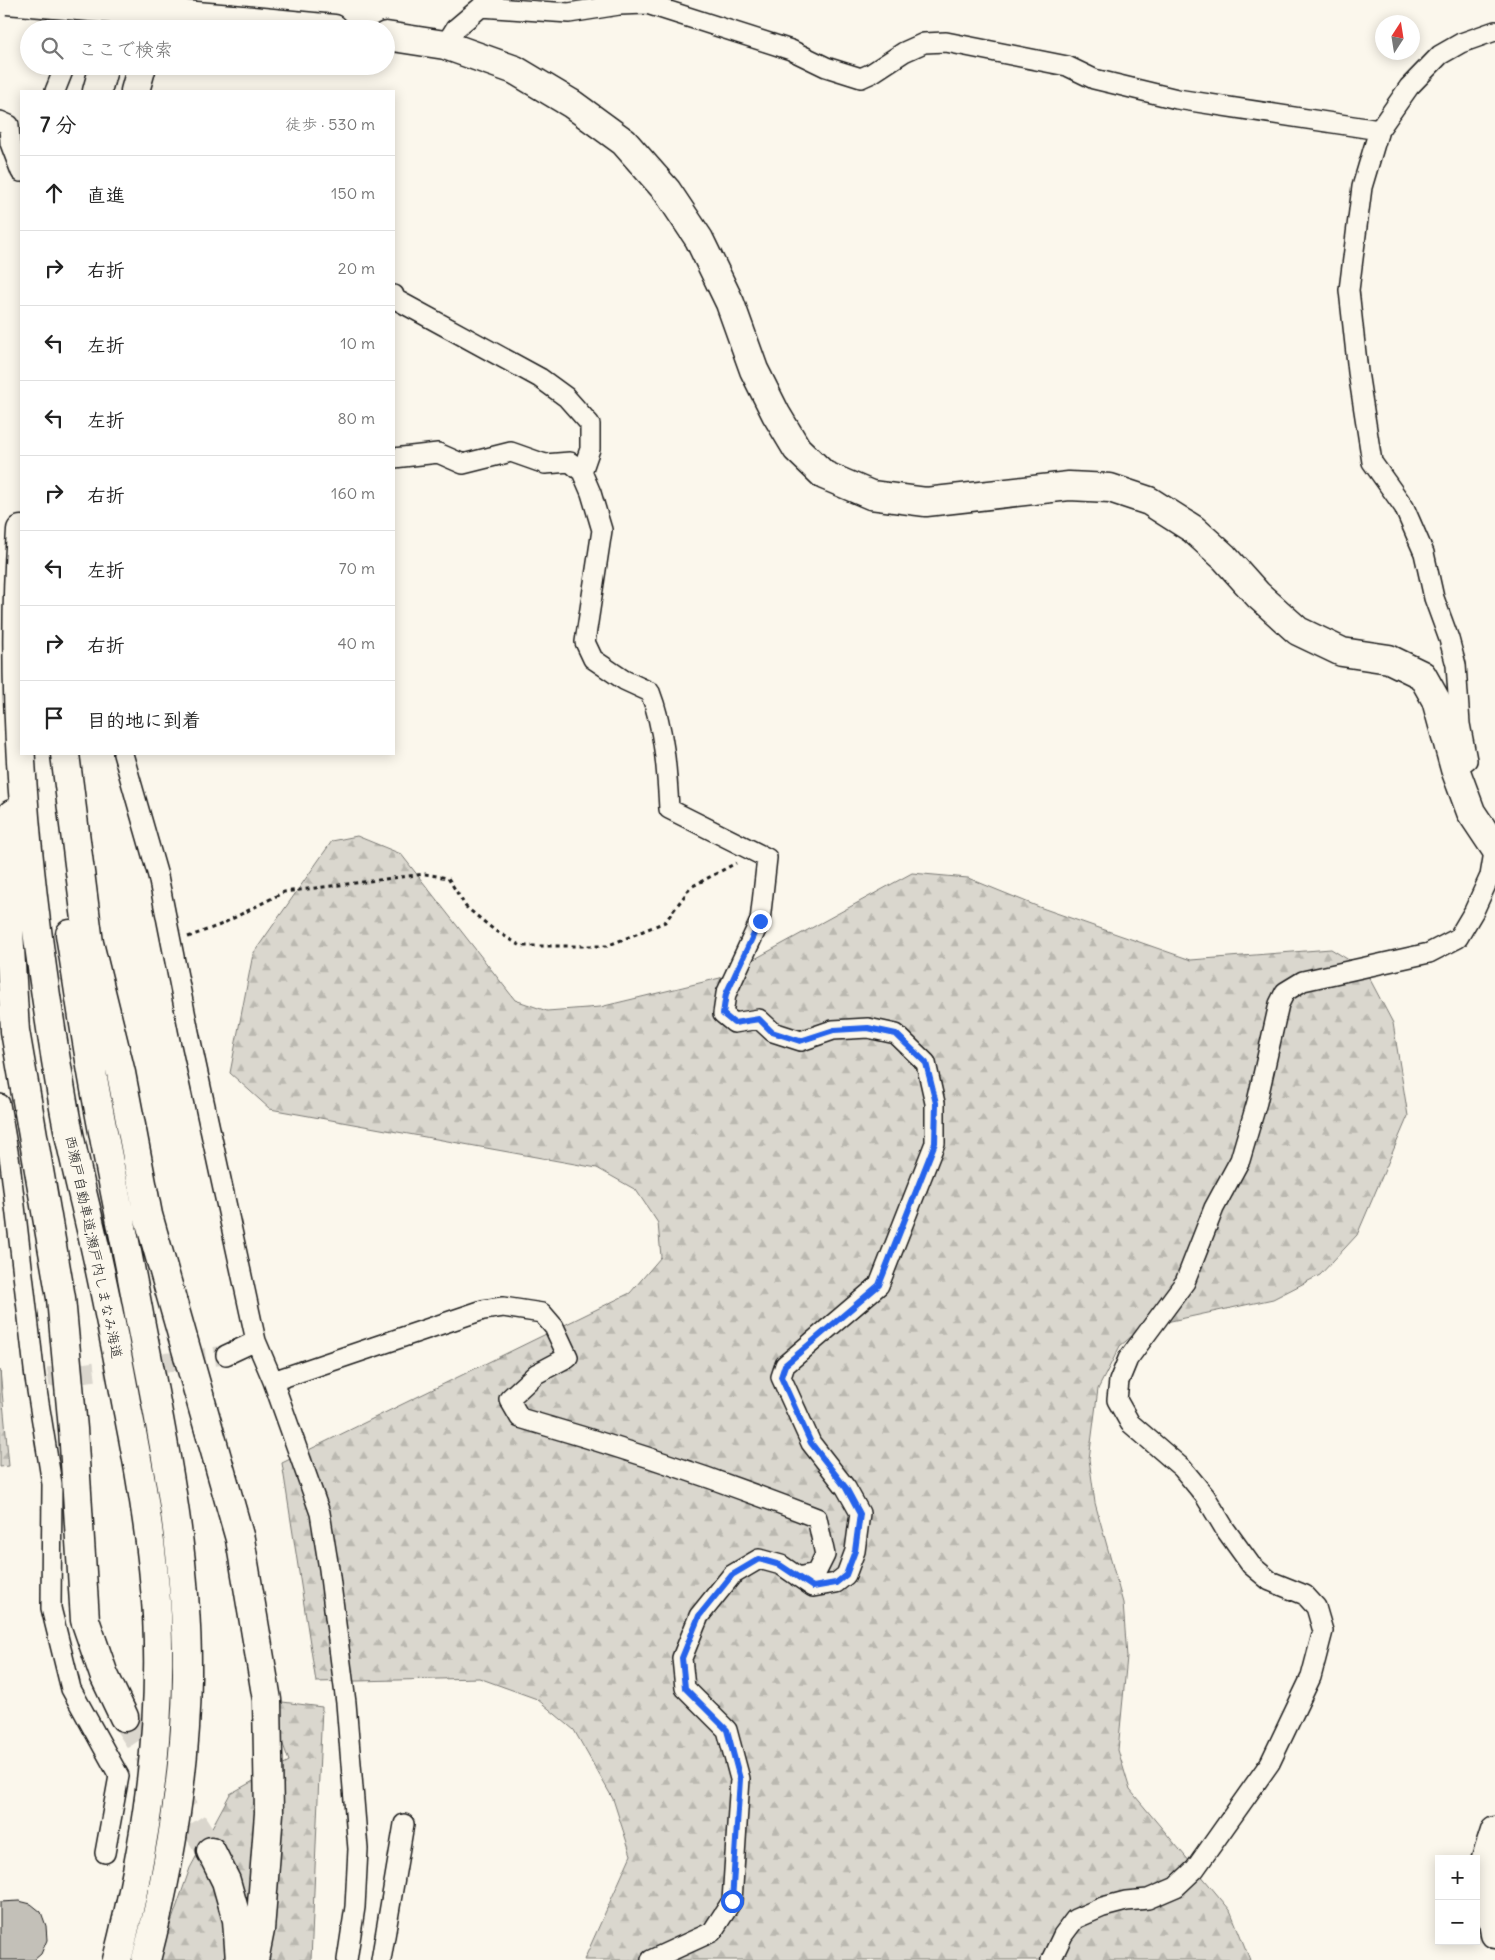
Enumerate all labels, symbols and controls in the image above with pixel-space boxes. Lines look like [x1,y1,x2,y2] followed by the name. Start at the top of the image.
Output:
[1375,15,1420,60] north arrow
[20,20,395,75] search box
[38,34,66,62] icon: search
[78,37,173,61] text: ここで検索
[40,111,76,138] text: 7 分
[285,114,375,134] text: 徒歩 · 530 m
[40,179,68,207] icon: ahead
[87,183,125,207] text: 直進
[331,183,375,203] text: 150 m
[40,254,68,282] icon: right
[87,258,125,282] text: 右折
[338,258,375,278] text: 20 m
[40,329,68,357] icon: left
[87,333,125,357] text: 左折
[340,333,375,353] text: 10 m
[40,404,68,432] icon: left
[87,408,125,432] text: 左折
[337,408,375,428] text: 80 m
[40,479,68,507] icon: right
[87,483,125,507] text: 右折
[331,483,375,503] text: 160 m
[40,554,68,582] icon: left
[87,558,125,582] text: 左折
[339,558,375,578] text: 70 m
[40,629,68,657] icon: right
[87,633,125,657] text: 右折
[337,633,375,653] text: 40 m
[40,704,68,732] icon: arrive
[87,708,201,732] text: 目的地に到着
[749,910,772,933] route end
[62,1134,126,1360] street label: 西瀬戸自動車道;瀬戸内しまなみ海道
[1435,1855,1480,1945] map controls
[1435,1855,1480,1900] button: +
[721,1890,744,1913] route start
[1435,1900,1480,1945] button: −

